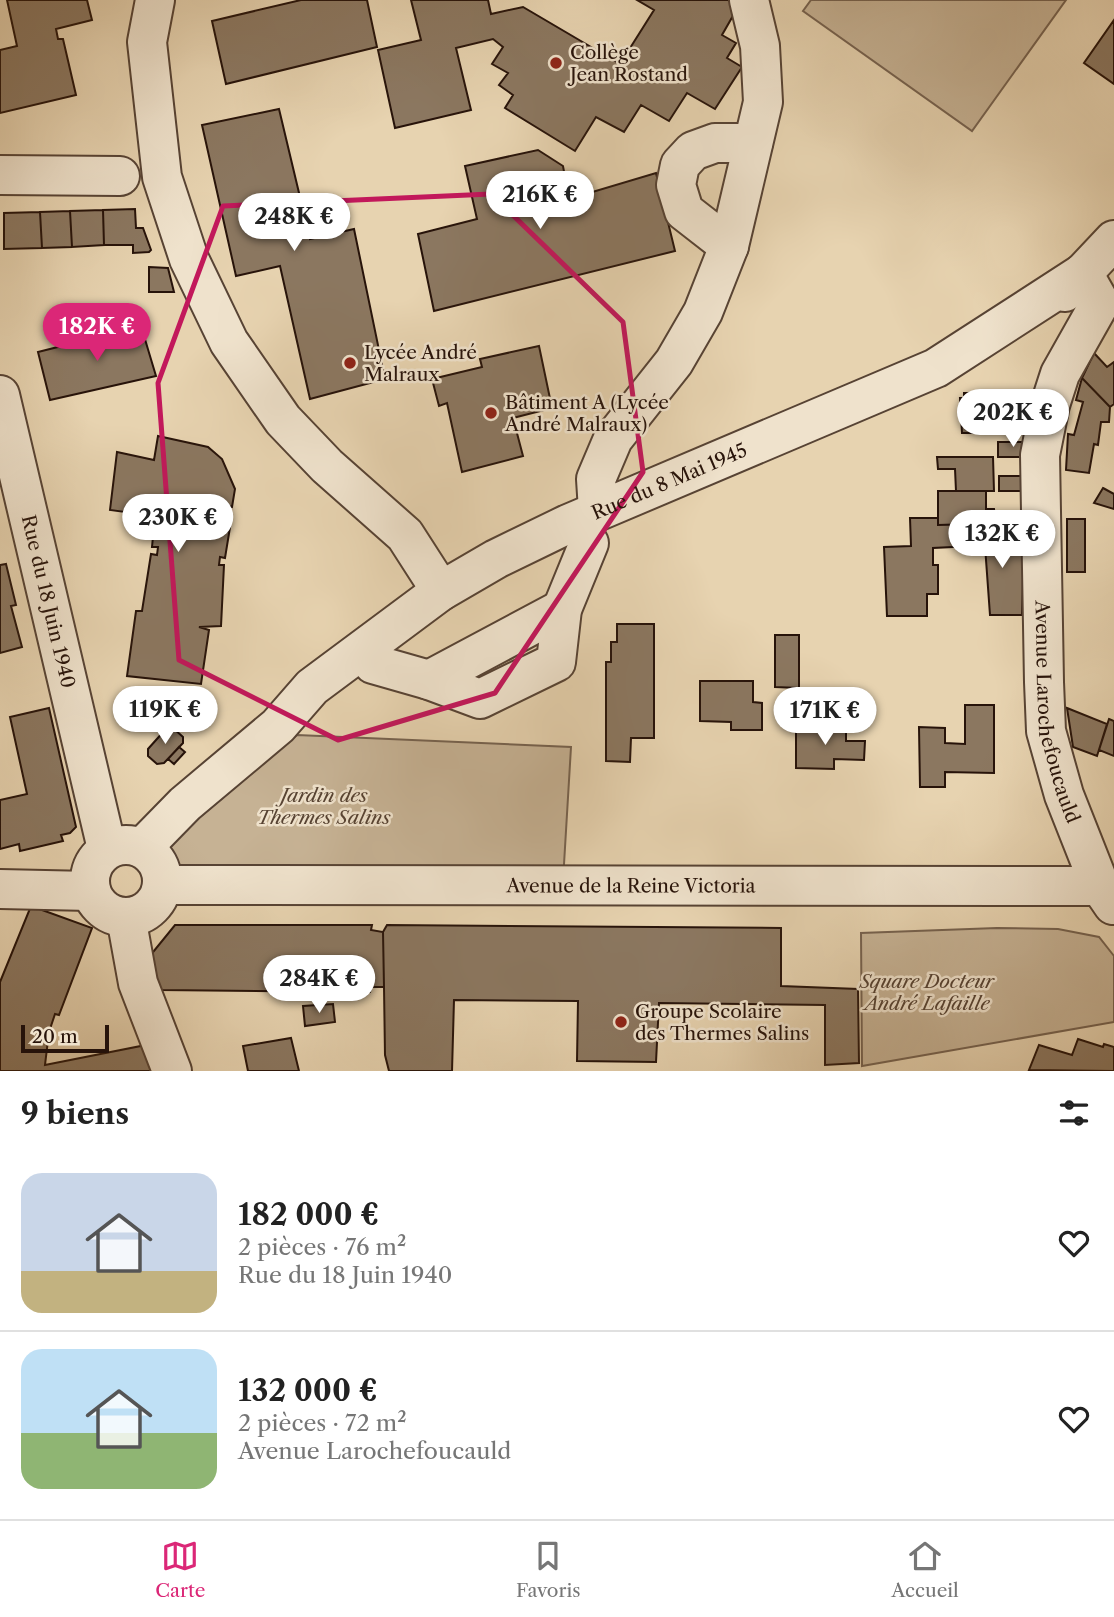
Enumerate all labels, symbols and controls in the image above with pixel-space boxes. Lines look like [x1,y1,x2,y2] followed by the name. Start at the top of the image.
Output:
[567,41,688,86] place label: Collège Jean Rostand
[548,55,564,71] marker: Collège Jean Rostand
[483,172,597,231] pin: 216K €
[502,180,578,208] text: 216K €
[237,194,351,253] pin: 248K €
[254,202,334,230] text: 248K €
[40,304,154,363] pin: 182K €
[59,312,135,340] text: 182K €
[364,341,477,386] place label: Lycée André Malraux
[342,355,358,371] marker: Lycée André Malraux
[956,390,1070,449] pin: 202K €
[504,391,669,436] place label: Bâtiment A (Lycée André Malraux)
[973,398,1053,426] text: 202K €
[483,405,499,421] marker: Bâtiment A (Lycée André Malraux)
[588,438,750,524] street label: Rue du 8 Mai 1945
[121,494,235,554] pin: 230K €
[138,503,218,531] text: 230K €
[945,510,1059,570] pin: 132K €
[17,512,80,690] street label: Rue du 18 Juin 1940
[964,519,1040,547] text: 132K €
[1031,599,1085,826] street label: Avenue Larochefoucauld
[108,686,222,746] pin: 119K €
[768,688,882,747] pin: 171K €
[129,695,201,723] text: 119K €
[790,696,860,724] text: 171K €
[257,784,391,829] park label: Jardin des Thermes Salins
[505,874,756,897] street label: Avenue de la Reine Victoria
[262,956,376,1015] pin: 284K €
[279,964,359,992] text: 284K €
[859,970,995,1015] park label: Square Docteur André Lafaille
[635,1000,809,1045] place label: Groupe Scolaire des Thermes Salins
[613,1014,629,1030] marker: Groupe Scolaire des Thermes Salins
[21,1022,108,1054] scale bar
[32,1025,78,1048] text: 20 m
[1055,1094,1093,1132] icon: filters
[21,1095,129,1132] text: 9 biens
[238,1196,379,1233] text: 182 000 €
[77,1201,161,1285] icon: home
[1055,1224,1093,1262] icon: heart
[238,1233,406,1261] text: 2 pièces · 76 m²
[238,1261,452,1289] text: Rue du 18 Juin 1940
[238,1372,378,1409] text: 132 000 €
[77,1377,161,1461] icon: home
[1055,1400,1093,1438] icon: heart
[238,1409,407,1437] text: 2 pièces · 72 m²
[238,1437,511,1465] text: Avenue Larochefoucauld
[155,1537,205,1602] tab: Carte
[516,1537,581,1602] tab: Favoris
[891,1537,959,1602] tab: Accueil

